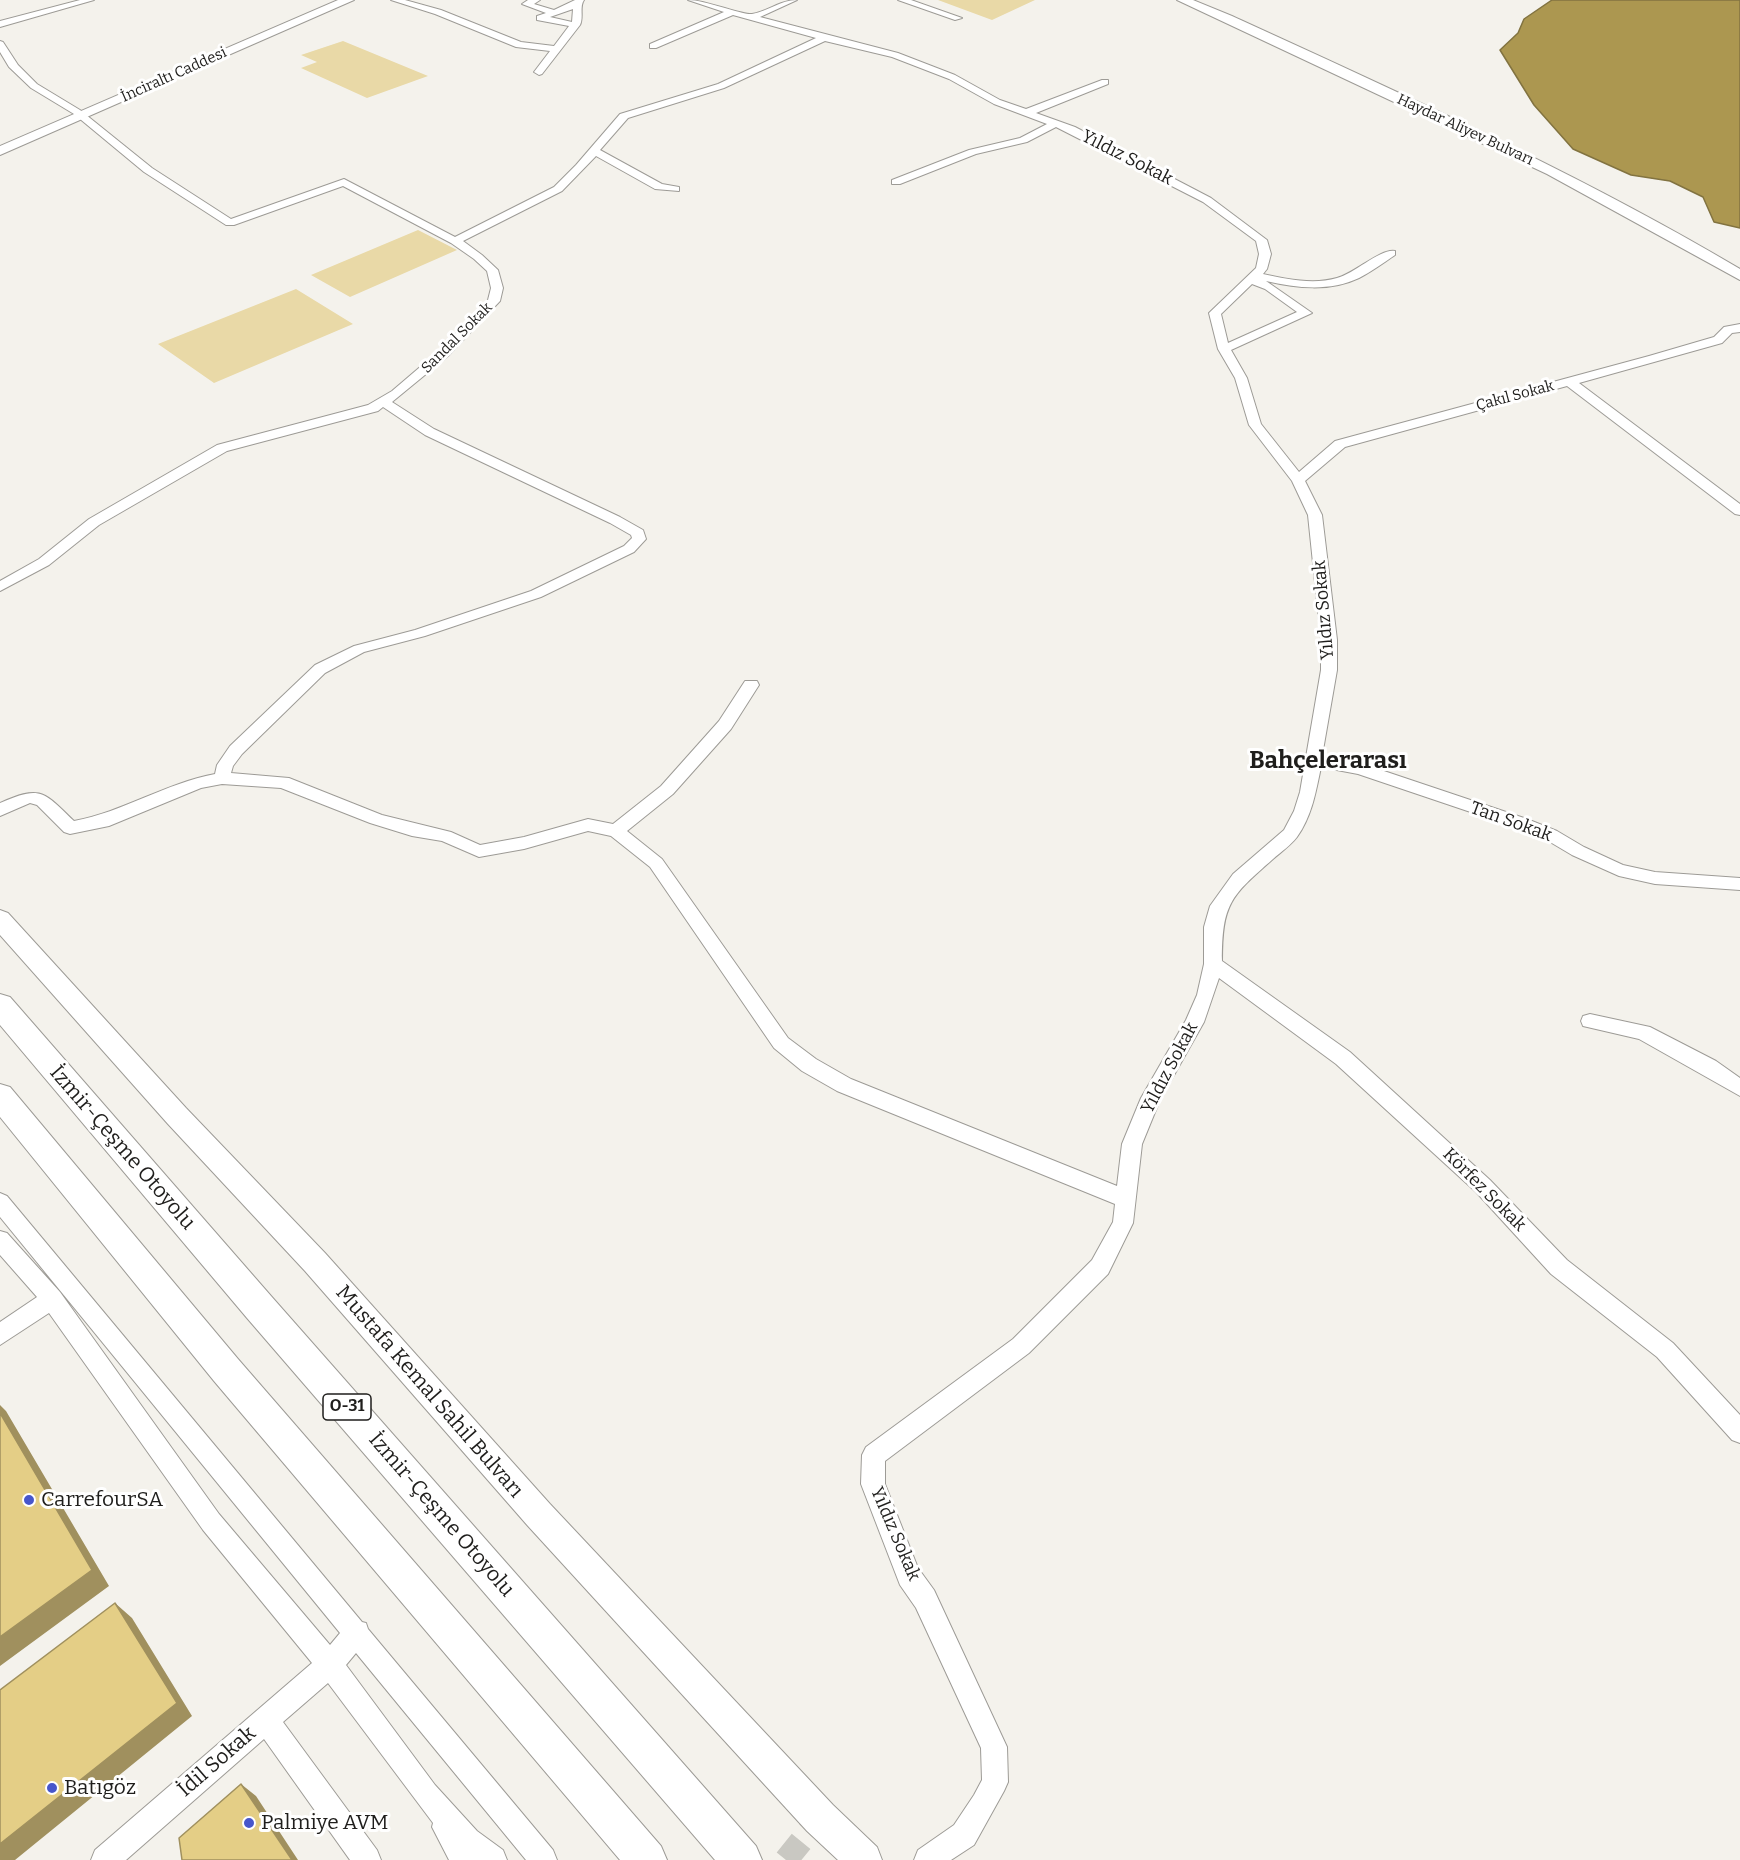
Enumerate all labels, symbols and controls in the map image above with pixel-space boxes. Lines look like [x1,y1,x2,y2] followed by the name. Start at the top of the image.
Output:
[118,44,230,106] street label: İnciraltı Caddesi
[1394,90,1536,170] street label: Haydar Aliyev Bulvarı
[1078,126,1176,190] street label: Yıldız Sokak
[418,299,496,377] street label: Sandal Sokak
[1474,377,1556,415] street label: Çakıl Sokak
[1309,559,1339,661] street label: Yıldız Sokak
[1249,747,1407,775] district label: Bahçelerarası
[1467,797,1555,847] street label: Tan Sokak
[1137,1019,1203,1117] street label: Yıldız Sokak
[44,1061,200,1235] street label: İzmir-Çeşme Otoyolu
[1438,1144,1530,1236] street label: Körfez Sokak
[330,1281,528,1503] street label: Mustafa Kemal Sahil Bulvarı
[323,1394,371,1420] road number: O-31
[363,1428,519,1602] street label: İzmir-Çeşme Otoyolu
[866,1484,924,1584] street label: Yıldız Sokak
[41,1487,163,1513] place label: CarrefourSA
[22,1493,36,1507] marker: CarrefourSA
[173,1721,261,1803] street label: İdil Sokak
[64,1775,136,1801] place label: Batıgöz
[45,1781,59,1795] marker: Batıgöz
[261,1810,389,1836] place label: Palmiye AVM
[242,1816,256,1830] marker: Palmiye AVM

